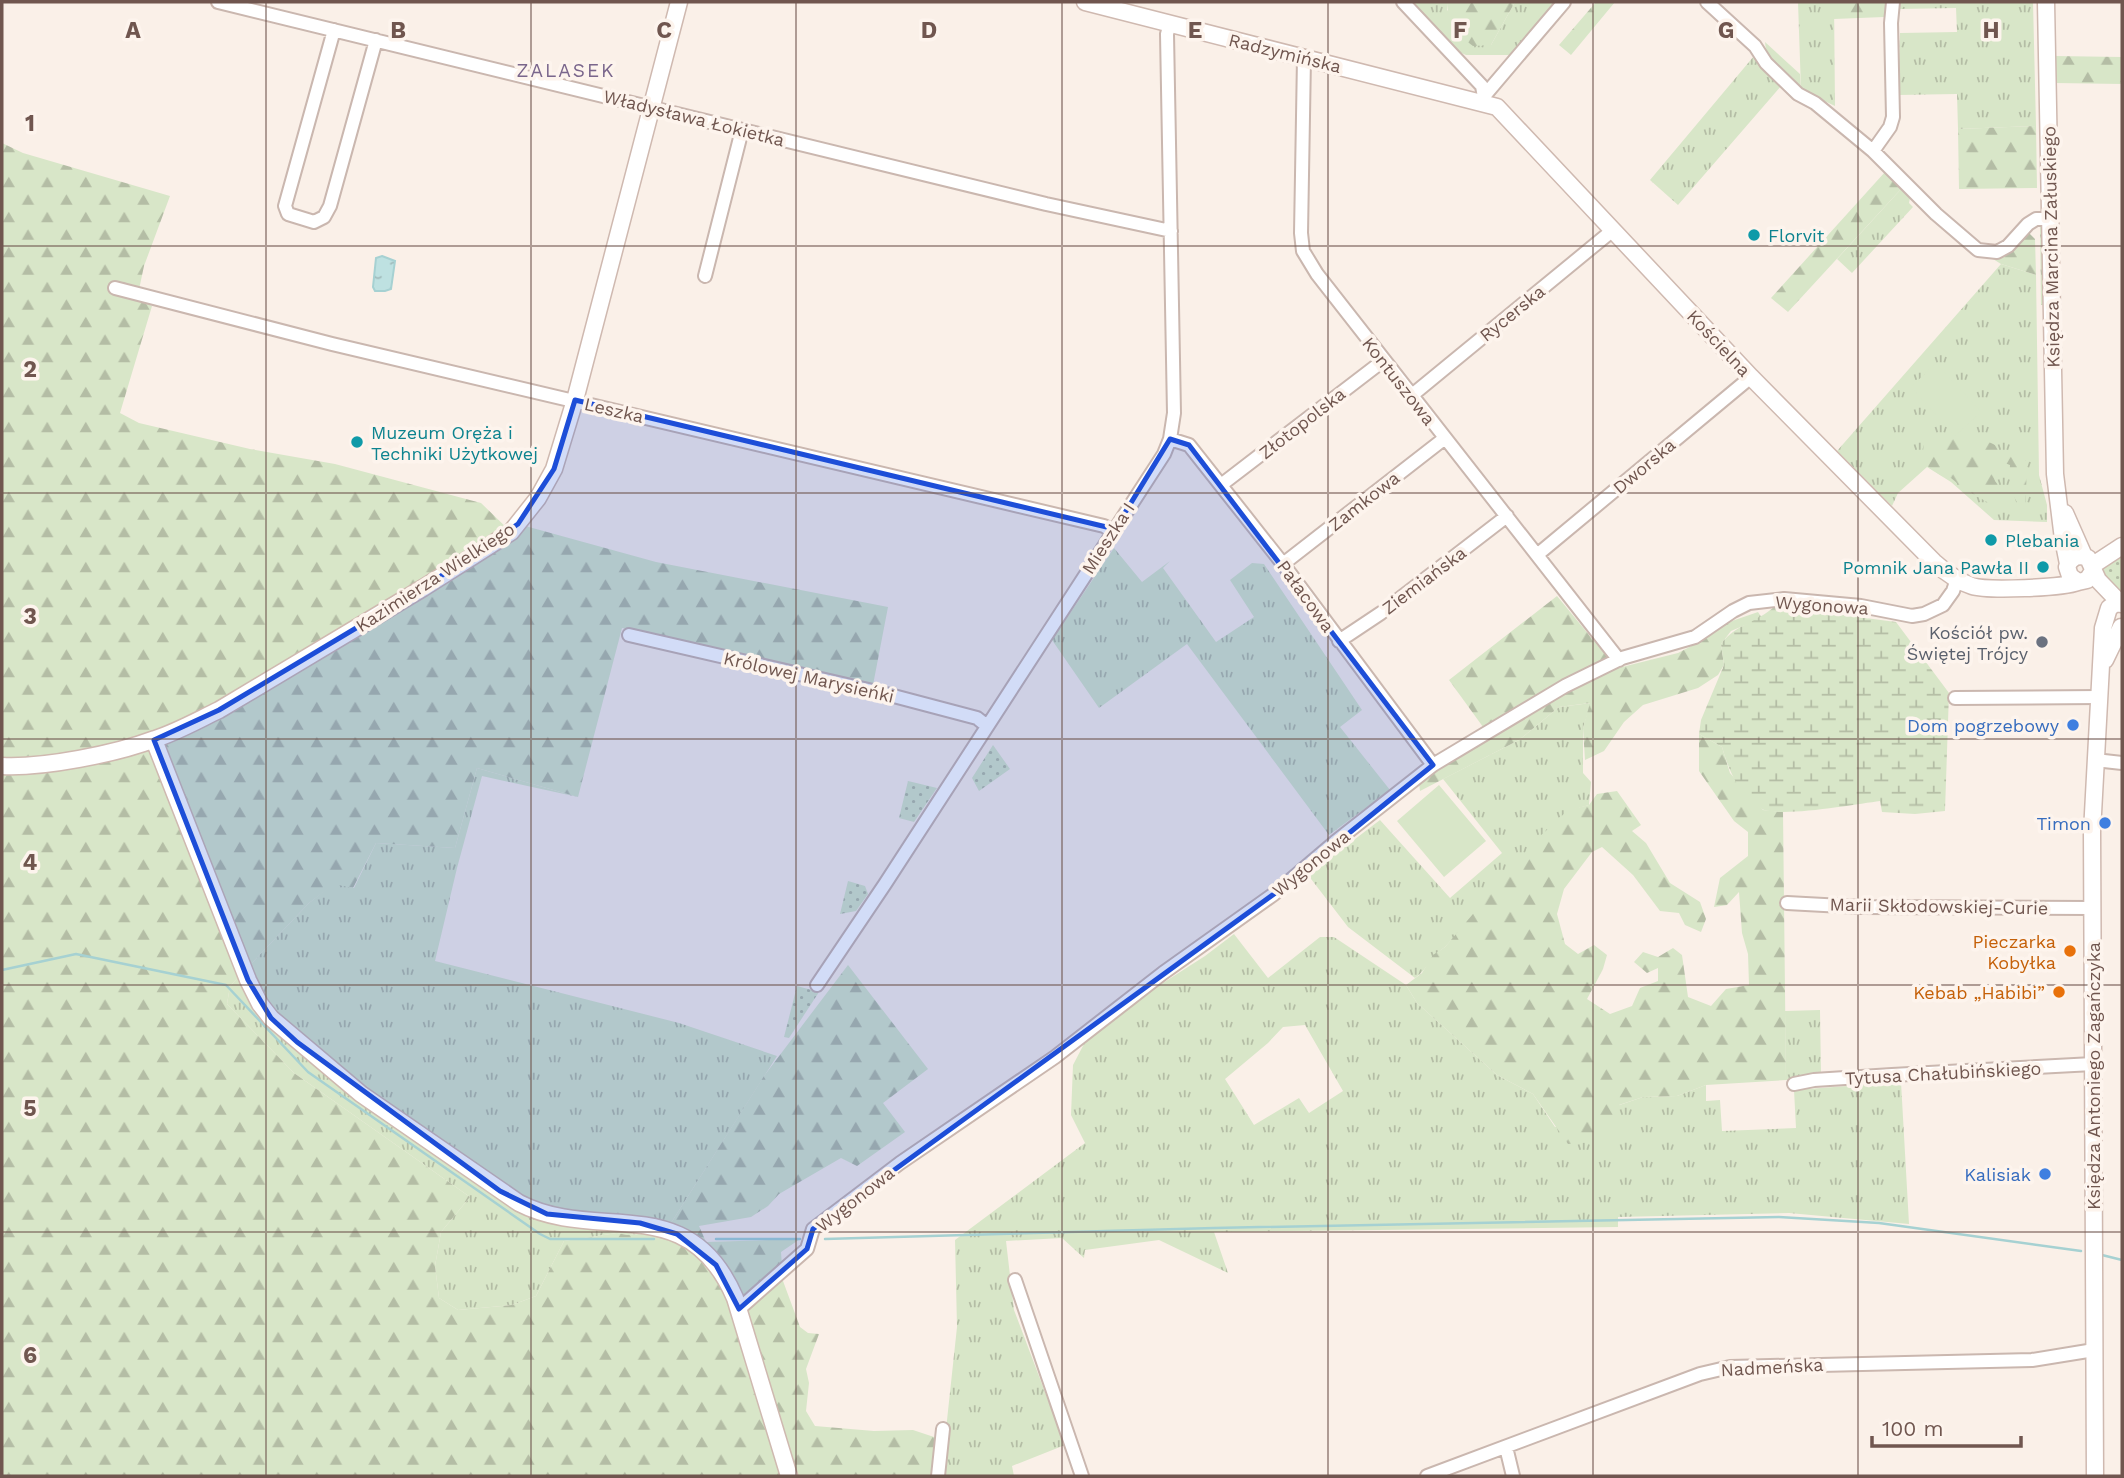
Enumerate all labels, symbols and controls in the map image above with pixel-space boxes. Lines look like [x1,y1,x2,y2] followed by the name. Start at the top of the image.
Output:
[125,17,141,44] text: A
[390,17,406,44] text: B
[656,17,672,44] text: C
[921,17,937,44] text: D
[1188,17,1202,44] text: E
[1453,17,1467,44] text: F
[1718,17,1734,44] text: G
[1982,17,2000,44] text: H
[1227,29,1343,77] street label: Radzymińska
[516,59,616,82] district label: ZALASEK
[601,85,787,151] street label: Władysława Łokietka
[25,110,35,137] text: 1
[2038,126,2064,368] street label: Księdza Marcina Załuskiego
[1768,225,1825,246] place label: Florvit
[1746,227,1762,243] marker: Florvit
[1475,280,1549,346] street label: Rycerska
[1683,305,1755,381] street label: Kościelna
[1358,333,1440,429] street label: Kontuszowa
[23,356,37,383] text: 2
[1255,383,1349,463] street label: Złotopolska
[582,393,646,427] street label: Leszka
[371,422,538,464] place label: Muzeum Oręża i Techniki Użytkowej
[349,434,365,450] marker: Muzeum Oręża i Techniki Użytkowej
[1609,434,1679,498] street label: Dworska
[1324,467,1404,535] street label: Zamkowa
[1077,498,1139,578] street label: Mieszka I
[352,518,518,636] street label: Kazimierza Wielkiego
[2005,530,2079,551] place label: Plebania
[1983,532,1999,548] marker: Plebania
[1378,542,1470,618] street label: Ziemiańska
[1273,556,1339,636] street label: Pałacowa
[1843,557,2029,578] place label: Pomnik Jana Pawła II
[2035,559,2051,575] marker: Pomnik Jana Pawła II
[1775,591,1869,619] street label: Wygonowa
[23,603,37,630] text: 3
[1907,622,2029,664] place label: Kościół pw. Świętej Trójcy
[2034,634,2050,650] marker: Kościół pw. Świętej Trójcy
[722,647,896,707] street label: Królowej Marysieńki
[1907,715,2060,736] place label: Dom pogrzebowy
[2065,717,2081,733] marker: Dom pogrzebowy
[2037,813,2091,834] place label: Timon
[2097,815,2113,831] marker: Timon
[1268,825,1354,901] street label: Wygonowa
[23,849,38,876] text: 4
[1829,894,2049,918] street label: Marii Skłodowskiej-Curie
[1972,931,2056,973] place label: Pieczarka Kobyłka
[2083,942,2104,1210] street label: Księdza Antoniego Zagańczyka
[2062,943,2078,959] marker: Pieczarka Kobyłka
[1913,982,2045,1003] place label: Kebab „Habibi”
[2051,984,2067,1000] marker: Kebab „Habibi”
[1844,1057,2042,1089] street label: Tytusa Chałubińskiego
[23,1095,37,1122] text: 5
[812,1162,898,1236] street label: Wygonowa
[1964,1164,2031,1185] place label: Kalisiak
[2037,1166,2053,1182] marker: Kalisiak
[23,1342,37,1369] text: 6
[1720,1354,1824,1380] street label: Nadmeńska
[1872,1404,2021,1448] scale bar
[1882,1416,1944,1441] text: 100 m

